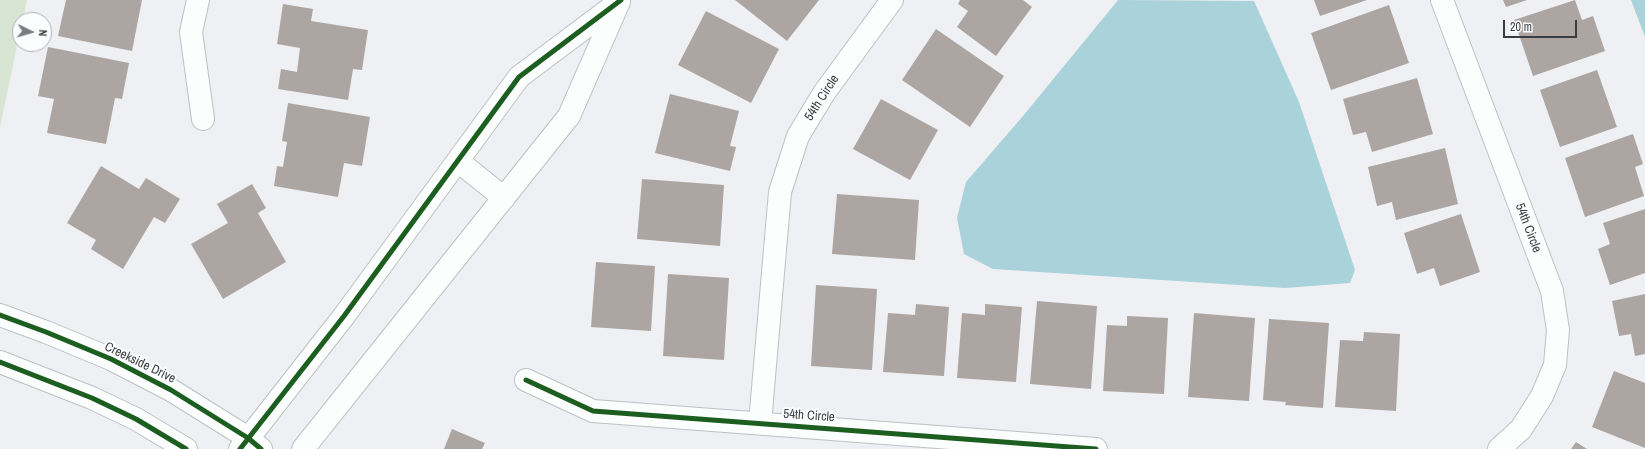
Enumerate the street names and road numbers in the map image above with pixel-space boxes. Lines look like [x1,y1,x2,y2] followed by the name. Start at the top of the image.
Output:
[801,72,843,124] street label: 54th Circle
[1511,201,1545,255] street label: 54th Circle
[102,339,178,387] street label: Creekside Drive
[783,406,835,426] street label: 54th Circle

